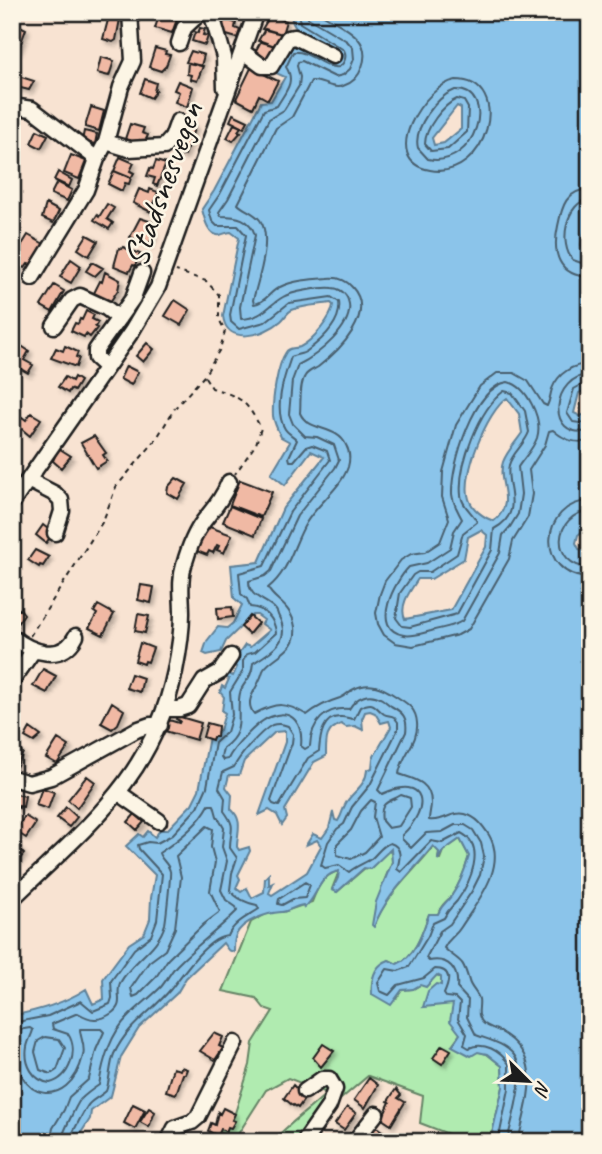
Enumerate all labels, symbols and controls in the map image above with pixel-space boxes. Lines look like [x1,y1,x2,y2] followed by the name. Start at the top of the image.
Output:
[112,95,214,272] street label: Stadsnesvegen
[494,1046,564,1116] north arrow
[528,1077,556,1101] text: N

